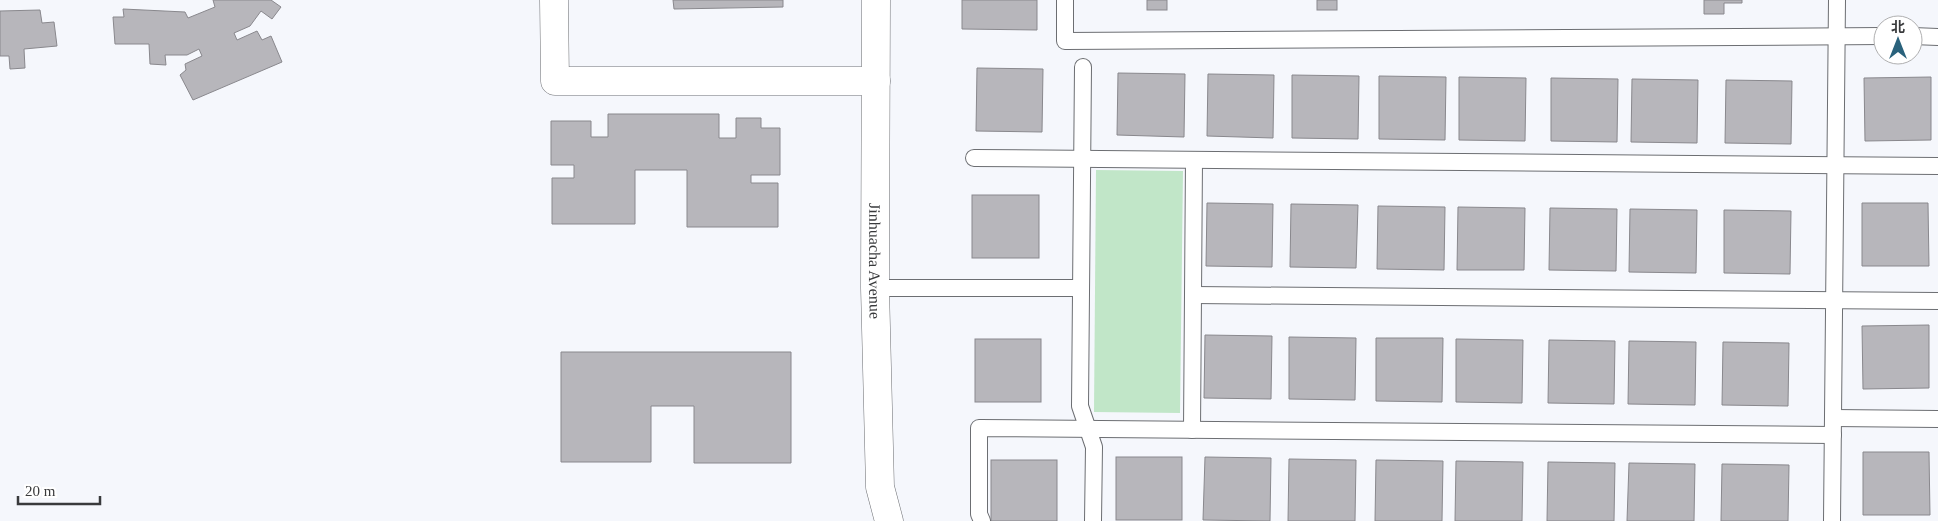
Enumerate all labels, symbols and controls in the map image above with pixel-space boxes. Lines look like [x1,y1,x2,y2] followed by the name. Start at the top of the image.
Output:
[1873,15,1923,65] north arrow
[1891,20,1905,35] text: 北
[866,203,884,319] street label: Jinhuacha Avenue
[18,474,100,506] scale bar
[25,483,56,499] text: 20 m

